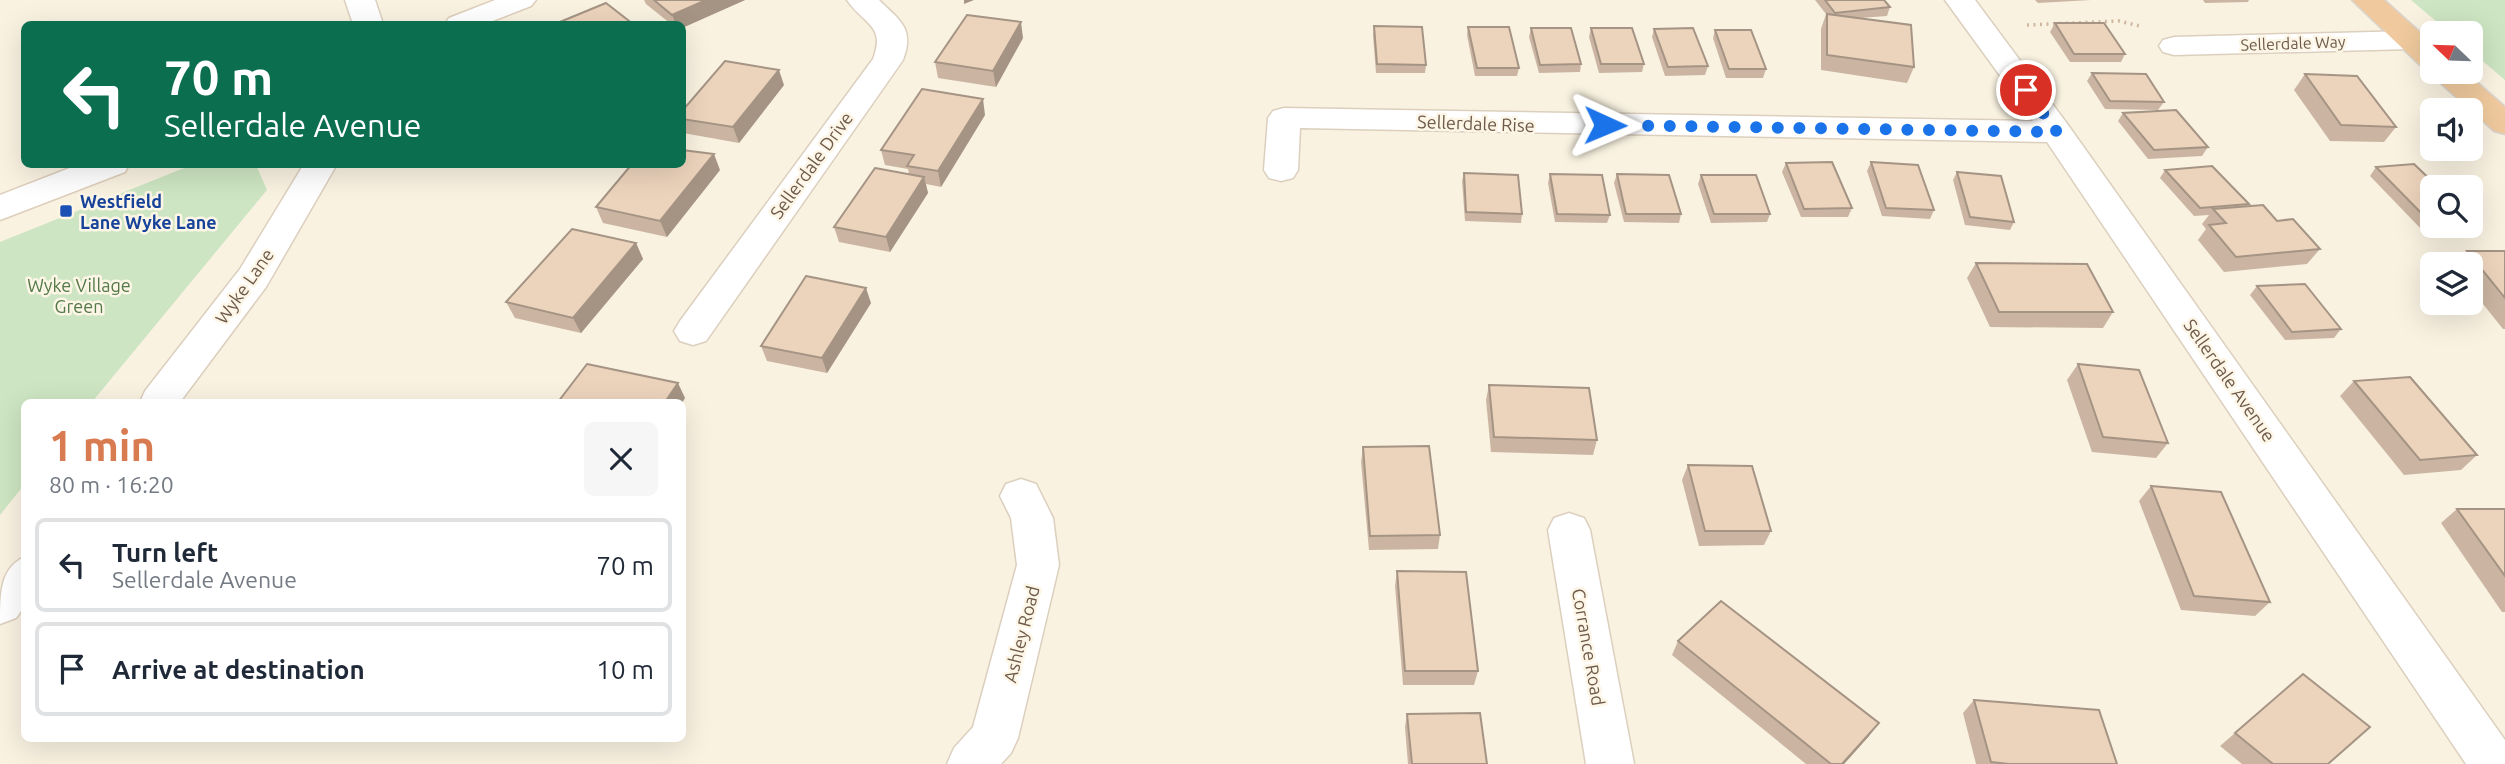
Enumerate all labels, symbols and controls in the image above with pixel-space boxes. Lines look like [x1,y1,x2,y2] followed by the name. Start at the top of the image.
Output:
[2420,21,2483,84] north arrow
[2420,21,2483,315] map controls
[2240,32,2346,54] street label: Sellerdale Way
[49,49,140,140] icon: left
[164,49,273,104] text: 70 m
[1996,60,2056,120] pin
[2007,71,2045,109] icon: arrive
[1568,88,1642,162] position arrow
[2420,98,2483,161] button: sound
[164,107,421,143] text: Sellerdale Avenue
[766,108,856,222] street label: Sellerdale Drive
[1417,111,1535,135] street label: Sellerdale Rise
[2420,175,2483,238] button: search
[80,191,217,232] place label: Westfield Lane Wyke Lane
[58,203,74,219] marker: Westfield Lane Wyke Lane
[211,245,277,327] street label: Wyke Lane
[2420,252,2483,315] button: layers
[27,275,131,316] park label: Wyke Village Green
[2180,315,2280,445] street label: Sellerdale Avenue
[49,422,155,469] text: 1 min
[584,422,658,496] button: close
[49,472,174,497] text: 80 m · 16:20
[112,538,218,567] text: Turn left
[53,546,91,584] icon: left
[596,551,654,580] text: 70 m
[112,567,297,592] text: Sellerdale Avenue
[999,584,1043,684] street label: Ashley Road
[1569,587,1609,707] street label: Corrance Road
[53,650,91,688] icon: arrive
[112,655,365,684] text: Arrive at destination
[596,655,654,684] text: 10 m

